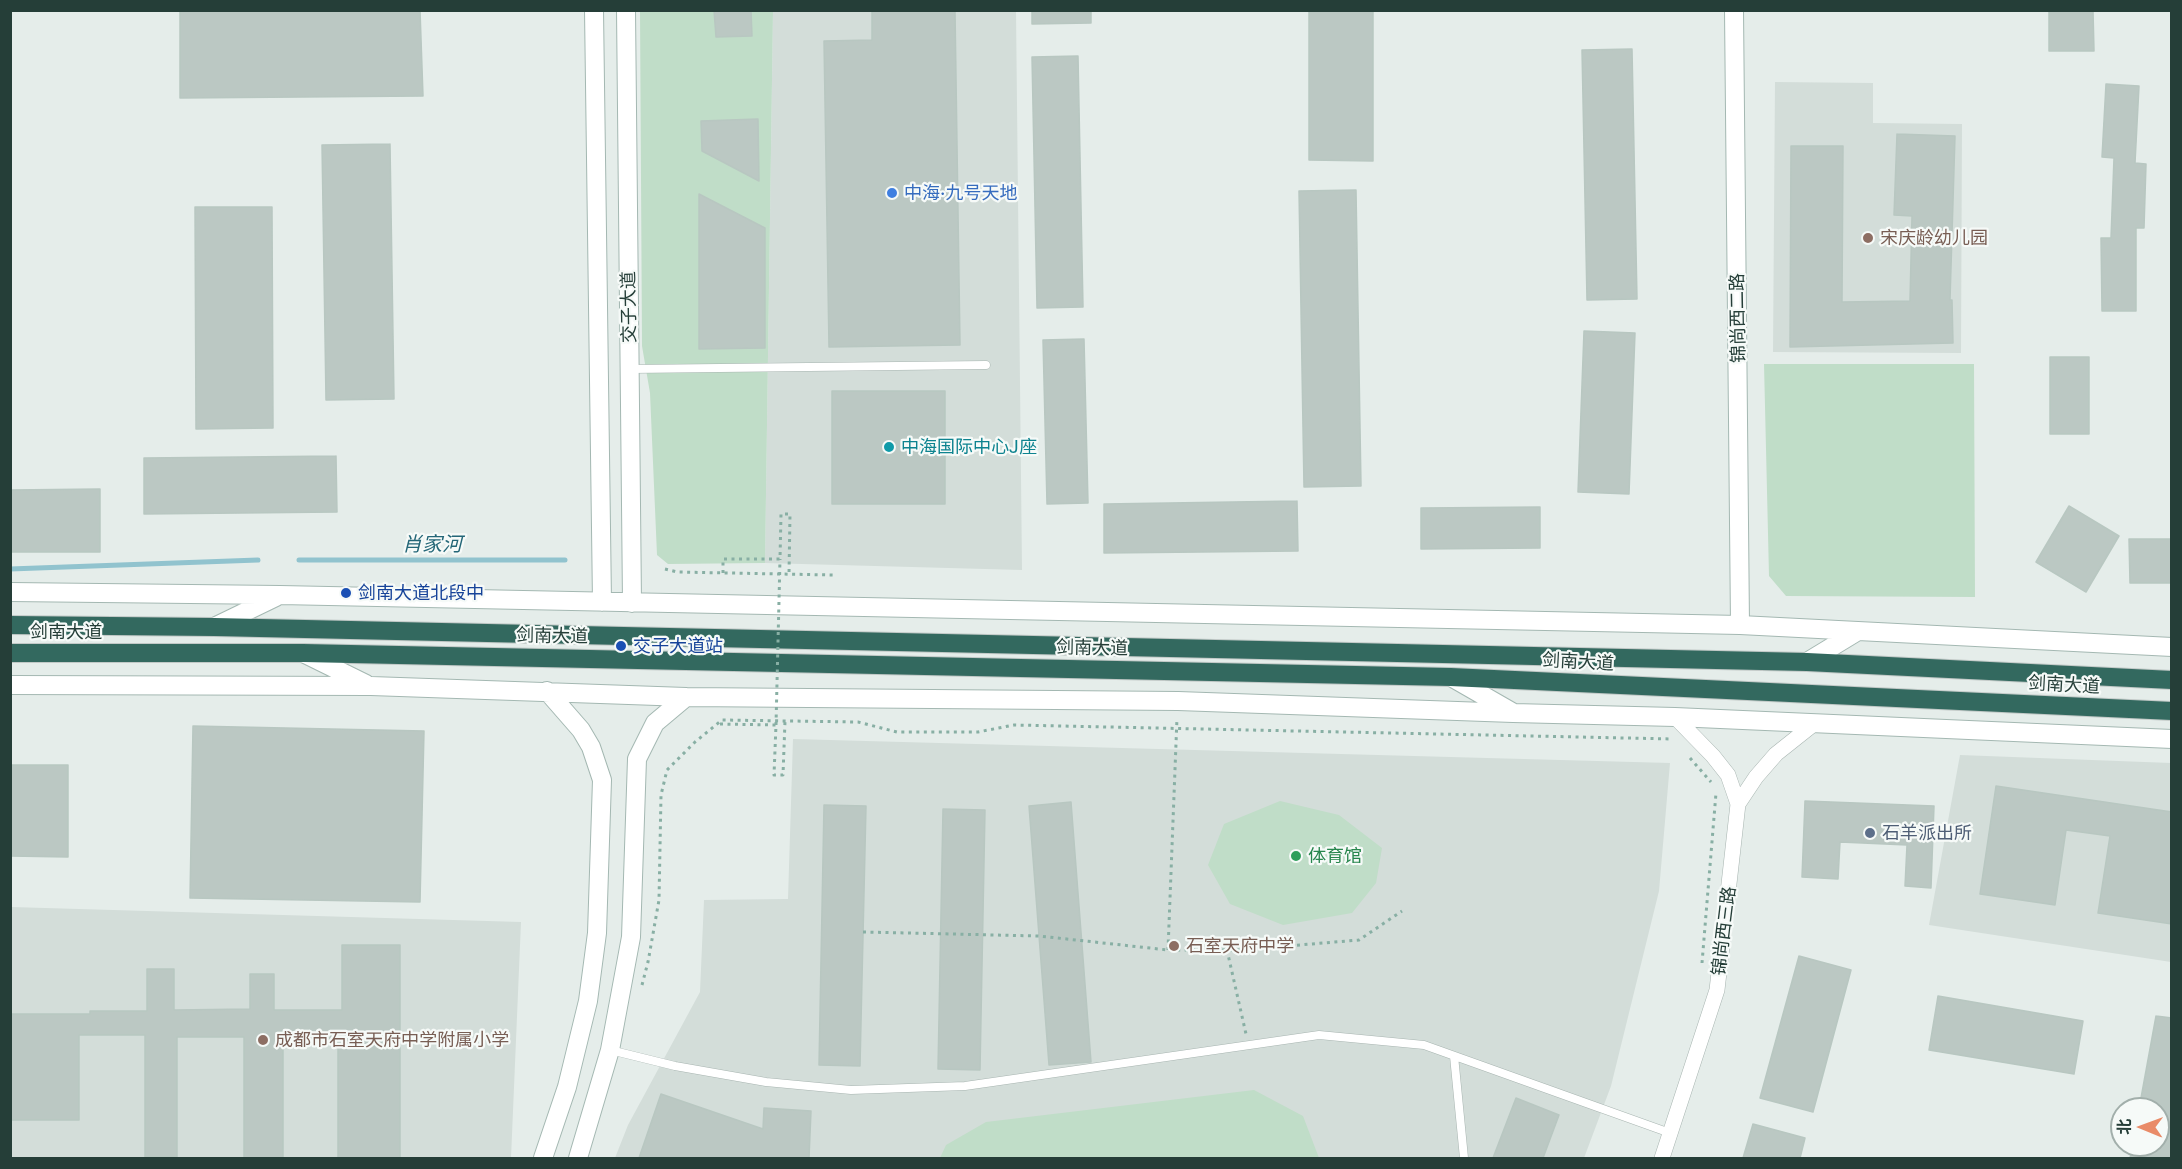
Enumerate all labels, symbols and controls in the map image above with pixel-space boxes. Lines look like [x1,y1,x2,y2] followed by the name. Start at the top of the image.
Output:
[904,182,1017,204] place label: 中海·九号天地
[885,186,899,200] marker: 中海·九号天地
[1880,227,1988,249] place label: 宋庆龄幼儿园
[1861,231,1875,245] marker: 宋庆龄幼儿园
[618,271,640,343] street label: 交子大道
[1726,273,1750,363] street label: 锦尚西二路
[901,436,1037,458] place label: 中海国际中心J座
[882,440,896,454] marker: 中海国际中心J座
[402,533,462,557] water label: 肖家河
[358,582,484,604] place label: 剑南大道北段中
[339,586,353,600] marker: 剑南大道北段中
[30,621,102,643] street label: 剑南大道
[516,625,588,647] street label: 剑南大道
[633,635,723,657] place label: 交子大道站
[1056,637,1128,659] street label: 剑南大道
[614,639,628,653] marker: 交子大道站
[1541,649,1615,675] street label: 剑南大道
[2027,672,2101,698] street label: 剑南大道
[1882,822,1972,844] place label: 石羊派出所
[1863,826,1877,840] marker: 石羊派出所
[1308,845,1362,867] place label: 体育馆
[1289,849,1303,863] marker: 体育馆
[1708,885,1740,977] street label: 锦尚西三路
[1186,935,1294,957] place label: 石室天府中学
[1167,939,1181,953] marker: 石室天府中学
[275,1029,509,1051] place label: 成都市石室天府中学附属小学
[256,1033,270,1047] marker: 成都市石室天府中学附属小学
[2110,1097,2170,1157] north arrow
[2114,1119,2134,1135] text: 北

